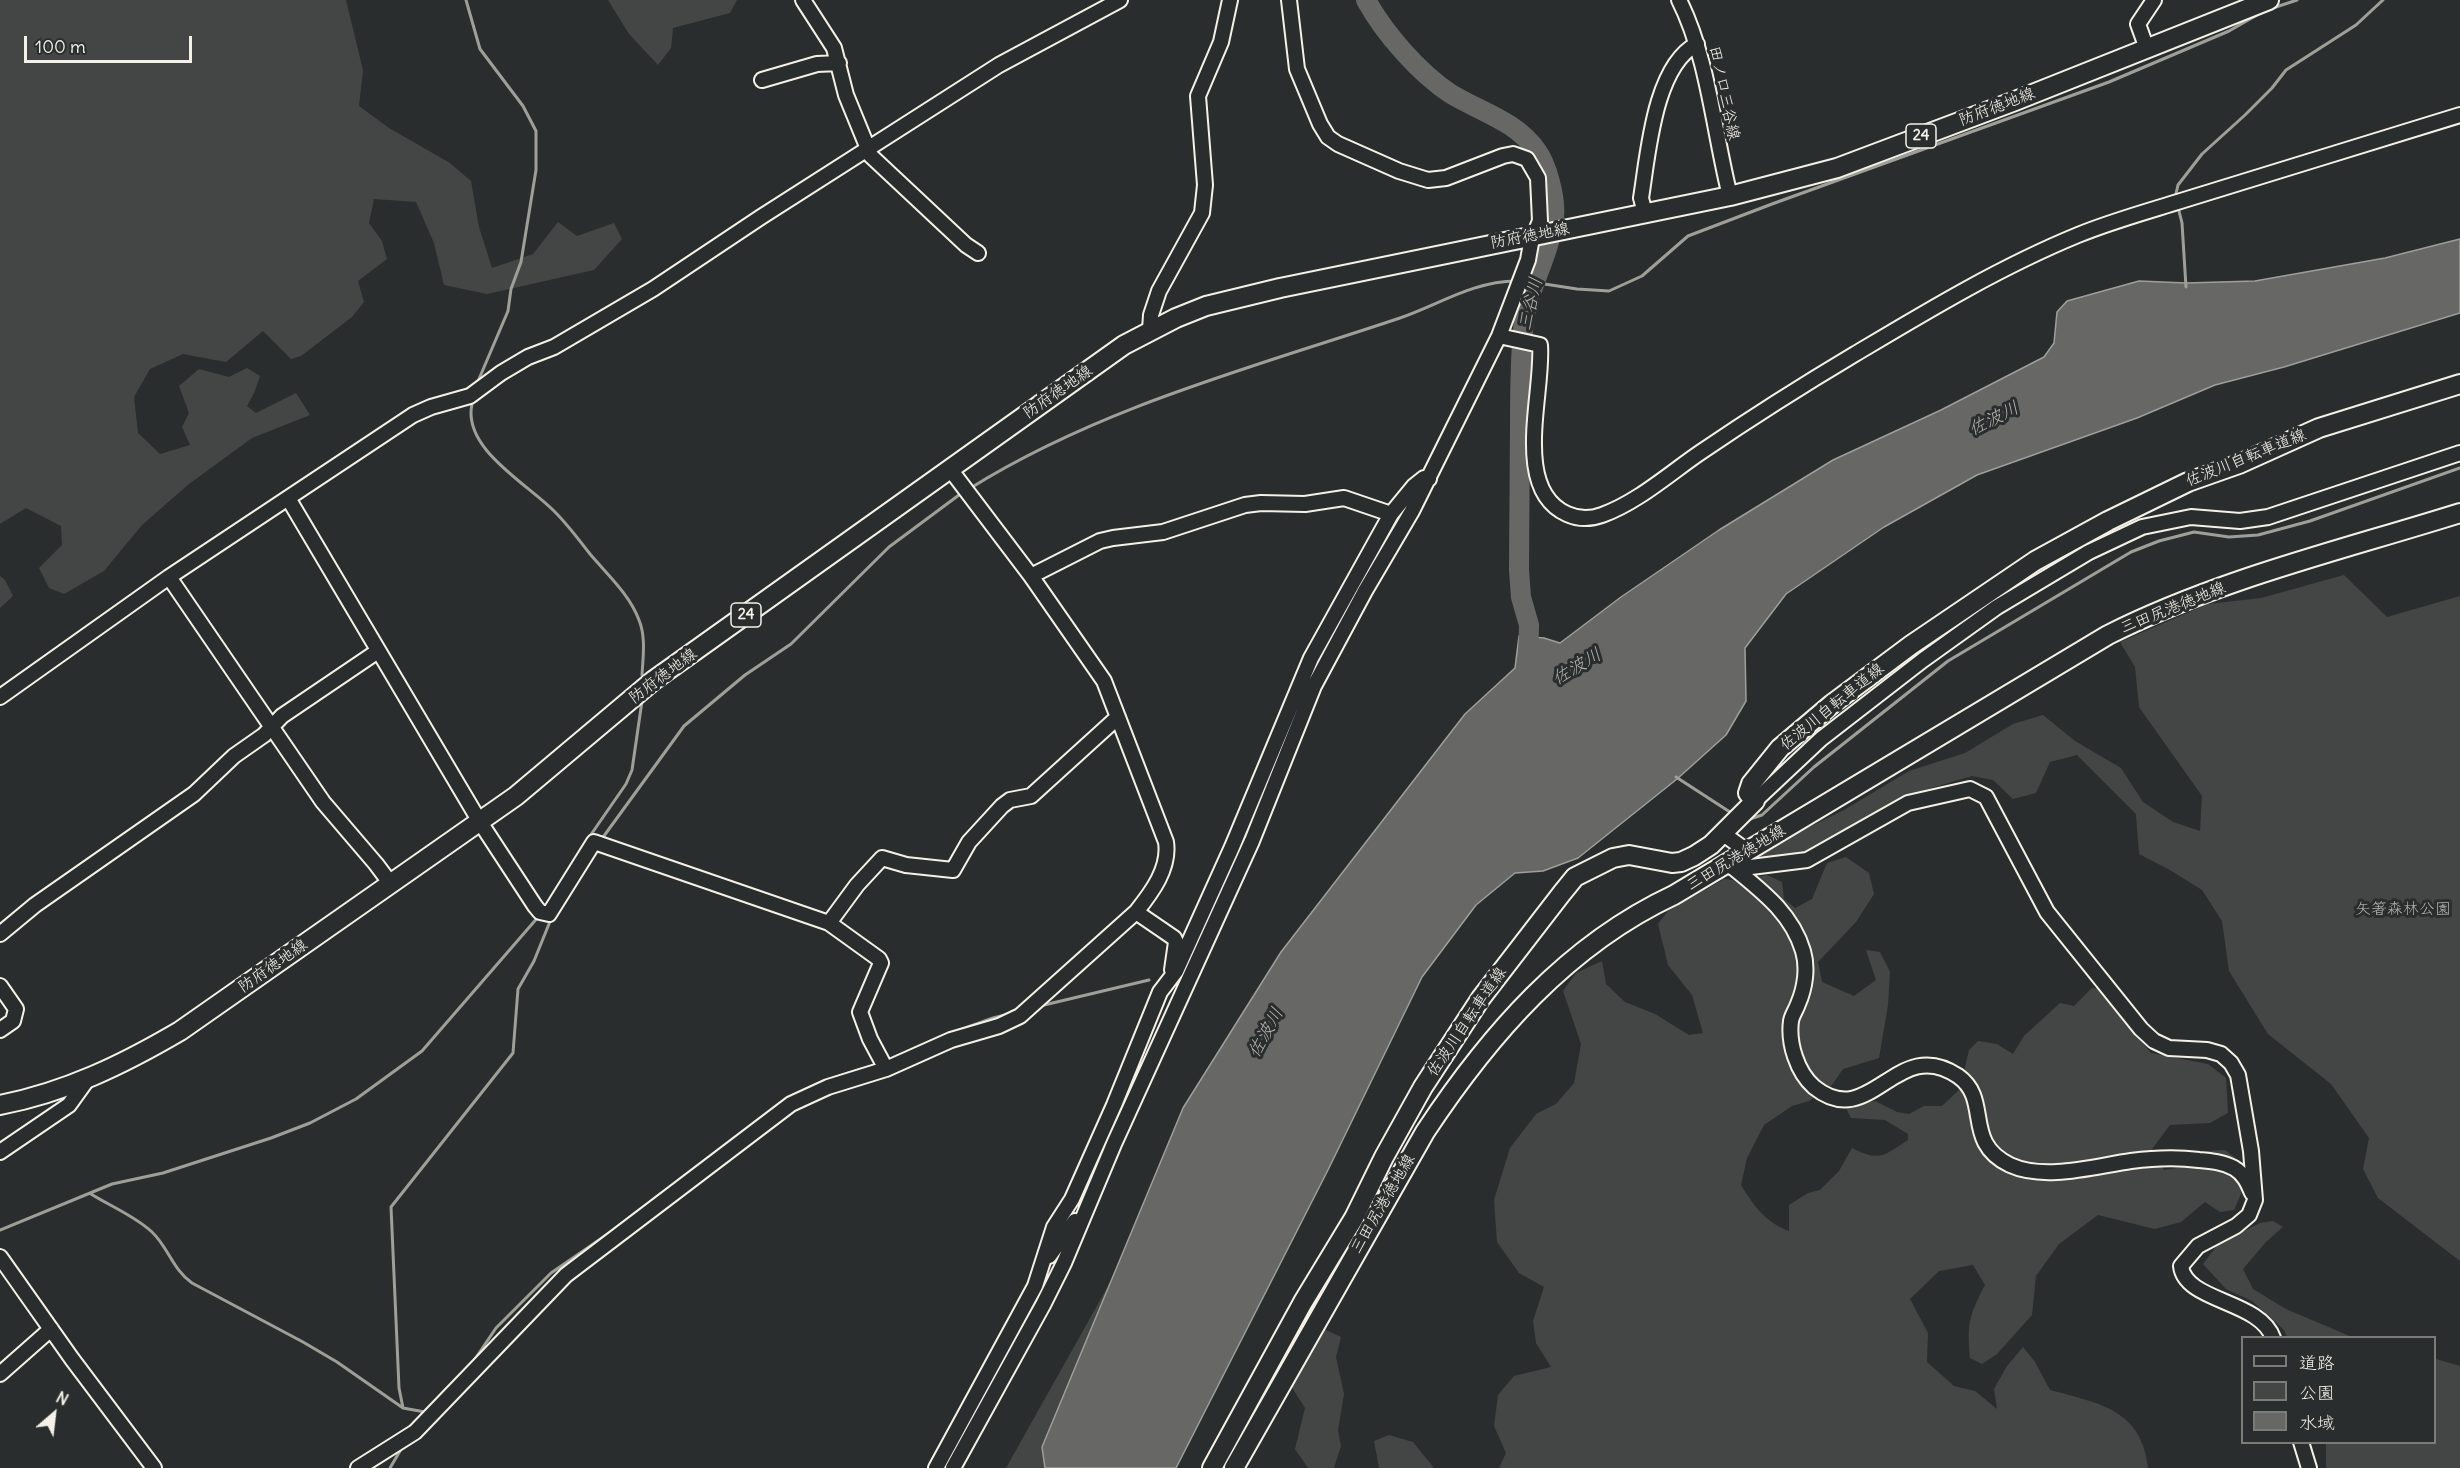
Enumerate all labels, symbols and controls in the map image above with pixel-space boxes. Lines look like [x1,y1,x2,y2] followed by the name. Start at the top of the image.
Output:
[27,24,195,62] scale bar
[35,35,86,58] text: 100 m
[1705,44,1743,142] street label: 田ノ口三谷線
[1956,84,2038,130] street label: 防府徳地線
[1906,124,1936,148] road number: 24
[1489,219,1571,253] street label: 防府徳地線
[1514,275,1548,333] water label: 三谷川
[1020,361,1096,423] street label: 防府徳地線
[1965,397,2023,441] water label: 佐波川
[2183,425,2309,491] street label: 佐波川自転車道線
[2117,578,2229,638] street label: 三田尻港徳地線
[731,603,761,627] road number: 24
[625,644,701,708] street label: 防府徳地線
[1548,644,1606,690] water label: 佐波川
[1776,659,1888,755] street label: 佐波川自転車道線
[1683,821,1789,895] street label: 三田尻港徳地線
[2355,899,2451,919] park label: 矢箸森林公園
[235,935,311,997] street label: 防府徳地線
[1423,964,1511,1080] street label: 佐波川自転車道線
[1243,1004,1289,1062] water label: 佐波川
[1347,1151,1419,1257] street label: 三田尻港徳地線
[2241,1336,2436,1444] legend
[2299,1351,2335,1374] text: 道路
[2299,1381,2335,1404] text: 公園
[24,1384,84,1444] north arrow
[53,1387,72,1410] text: N
[2299,1411,2335,1434] text: 水域

